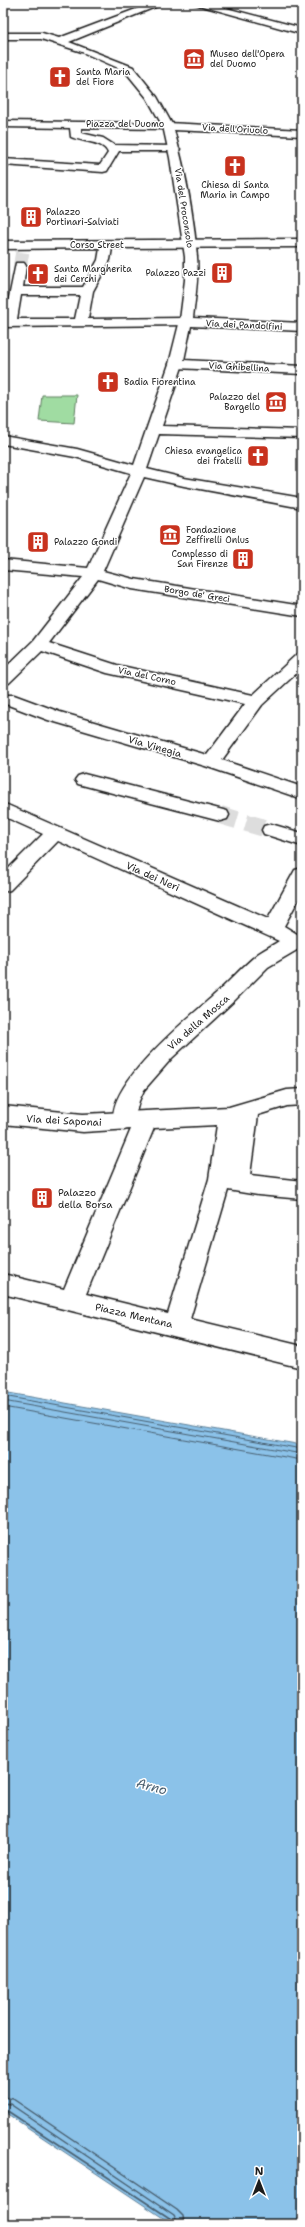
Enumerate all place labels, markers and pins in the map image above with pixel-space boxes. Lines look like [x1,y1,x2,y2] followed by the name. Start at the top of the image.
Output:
[181,46,207,72] museum icon: Museo dell'Opera del Duomo
[210,48,285,70] place label: Museo dell'Opera del Duomo
[47,64,73,90] church icon: Santa Maria del Fiore
[76,66,131,88] place label: Santa Maria del Fiore
[222,153,248,179] church icon: Chiesa di Santa Maria in Campo
[200,179,270,201] place label: Chiesa di Santa Maria in Campo
[18,204,44,230] building icon: Palazzo Portinari-Salviati
[46,206,119,228] place label: Palazzo Portinari-Salviati
[209,260,235,286] building icon: Palazzo Pazzi
[25,261,51,287] church icon: Santa Margherita dei Cerchi
[54,263,132,285] place label: Santa Margherita dei Cerchi
[145,267,206,279] place label: Palazzo Pazzi
[95,369,121,395] church icon: Badia Fiorentina
[124,376,196,388] place label: Badia Fiorentina
[263,389,289,415] museum icon: Palazzo del Bargello
[209,391,260,413] place label: Palazzo del Bargello
[245,443,271,469] church icon: Chiesa evangelica dei fratelli
[165,445,242,467] place label: Chiesa evangelica dei fratelli
[157,522,183,548] museum icon: Fondazione Zeffirelli Onlus
[186,524,249,546] place label: Fondazione Zeffirelli Onlus
[25,529,51,555] building icon: Palazzo Gondi
[54,536,117,548] place label: Palazzo Gondi
[230,546,256,572] building icon: Complesso di San Firenze
[172,548,228,570] place label: Complesso di San Firenze
[29,1185,55,1211] building icon: Palazzo della Borsa
[58,1186,113,1211] place label: Palazzo della Borsa

